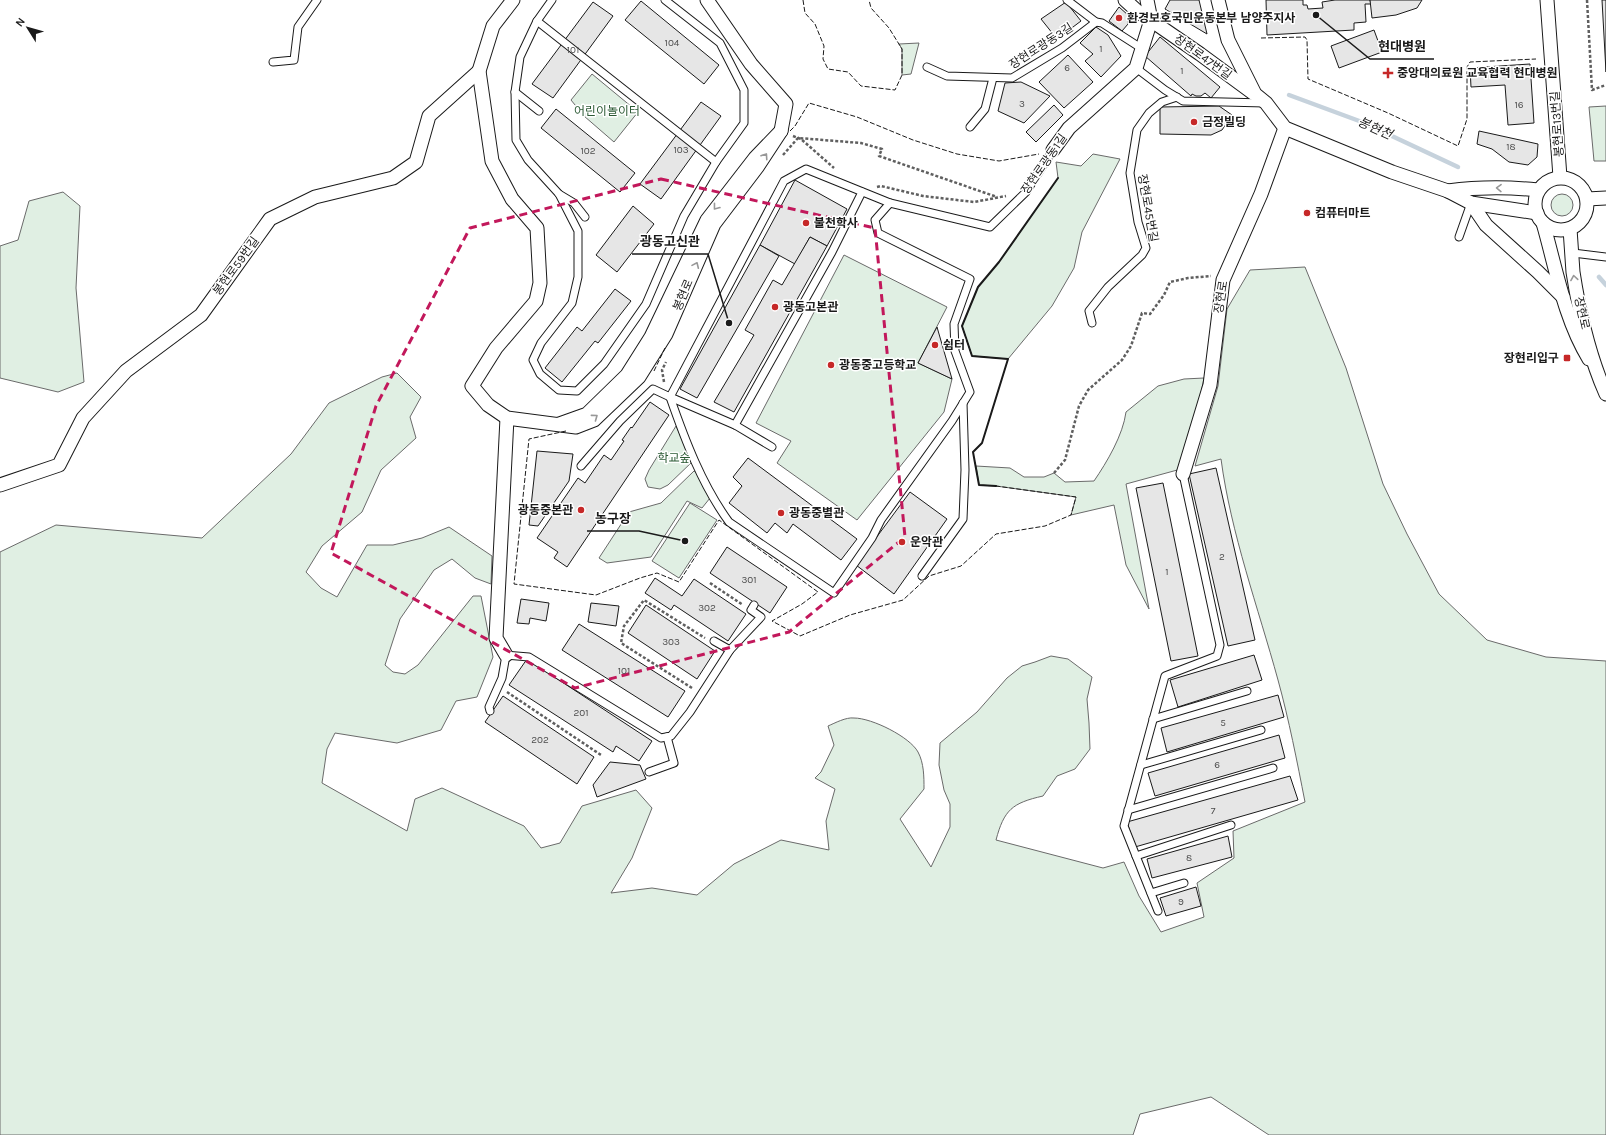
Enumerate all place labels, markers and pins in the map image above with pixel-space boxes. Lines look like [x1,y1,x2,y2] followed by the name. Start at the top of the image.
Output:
[1127,11,1296,25] place label: 환경보호국민운동본부 남양주지사
[1114,13,1124,23] marker: 환경보호국민운동본부 남양주지사
[1370,34,1434,59] callout: 현대병원
[1397,66,1558,80] place label: 중앙대의료원 교육협력 현대병원
[1382,67,1394,79] marker: 중앙대의료원 교육협력 현대병원
[1202,115,1246,129] place label: 금정빌딩
[1189,117,1199,127] marker: 금정빌딩
[1315,206,1370,220] place label: 컴퓨터마트
[1302,208,1312,218] marker: 컴퓨터마트
[814,216,858,230] place label: 불천학사
[801,218,811,228] marker: 불천학사
[632,229,708,254] callout: 광동고신관
[783,300,838,314] place label: 광동고본관
[770,302,780,312] marker: 광동고본관
[943,338,965,352] place label: 쉼터
[930,340,940,350] marker: 쉼터
[1504,351,1559,365] place label: 장현리입구
[1562,353,1572,363] marker: 장현리입구
[839,358,916,372] place label: 광동중고등학교
[826,360,836,370] marker: 광동중고등학교
[518,503,573,517] place label: 광동중본관
[576,505,586,515] marker: 광동중본관
[587,506,639,531] callout: 농구장
[789,506,844,520] place label: 광동중별관
[776,508,786,518] marker: 광동중별관
[910,535,943,549] place label: 운악관
[897,537,907,547] marker: 운악관

